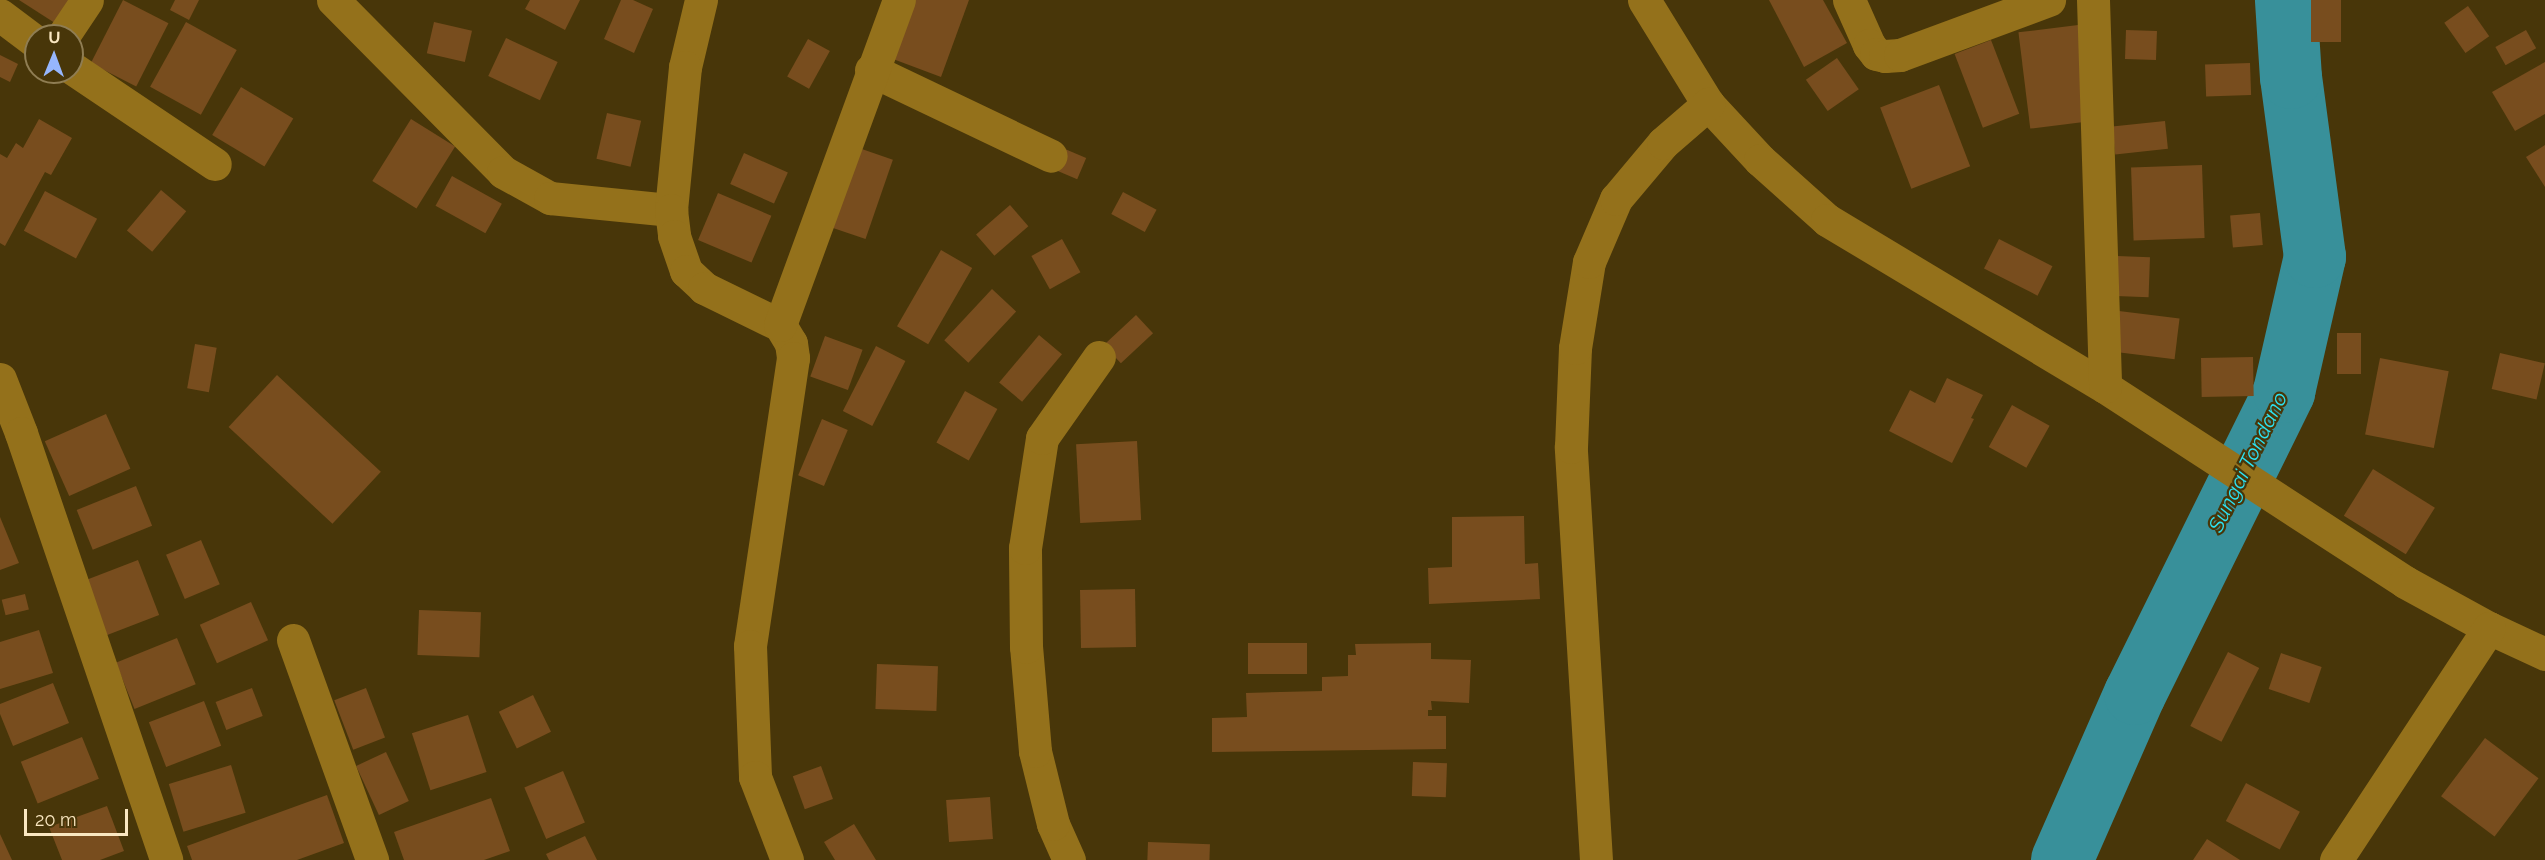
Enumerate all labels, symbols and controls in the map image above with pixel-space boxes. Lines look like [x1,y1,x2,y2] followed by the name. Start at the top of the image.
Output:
[24,24,84,84] north arrow
[48,28,60,47] text: U
[2203,388,2293,536] water label: Sungai Tondano
[27,797,130,835] scale bar
[35,809,77,830] text: 20 m

